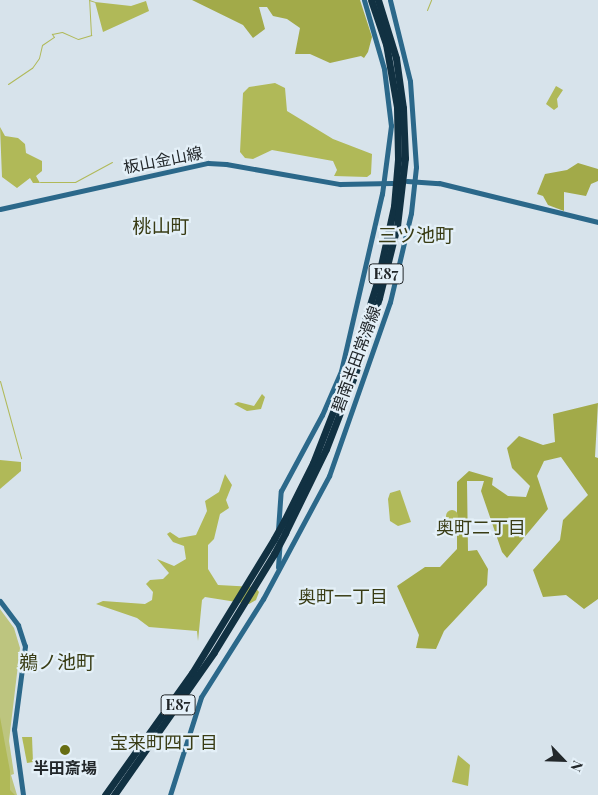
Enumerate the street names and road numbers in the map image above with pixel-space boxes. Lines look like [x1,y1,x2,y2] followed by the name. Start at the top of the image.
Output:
[122,143,204,177] street label: 板山金山線
[368,262,404,286] road number: E87
[328,303,384,415] street label: 碧南半田常滑線
[160,692,196,718] road number: E87

